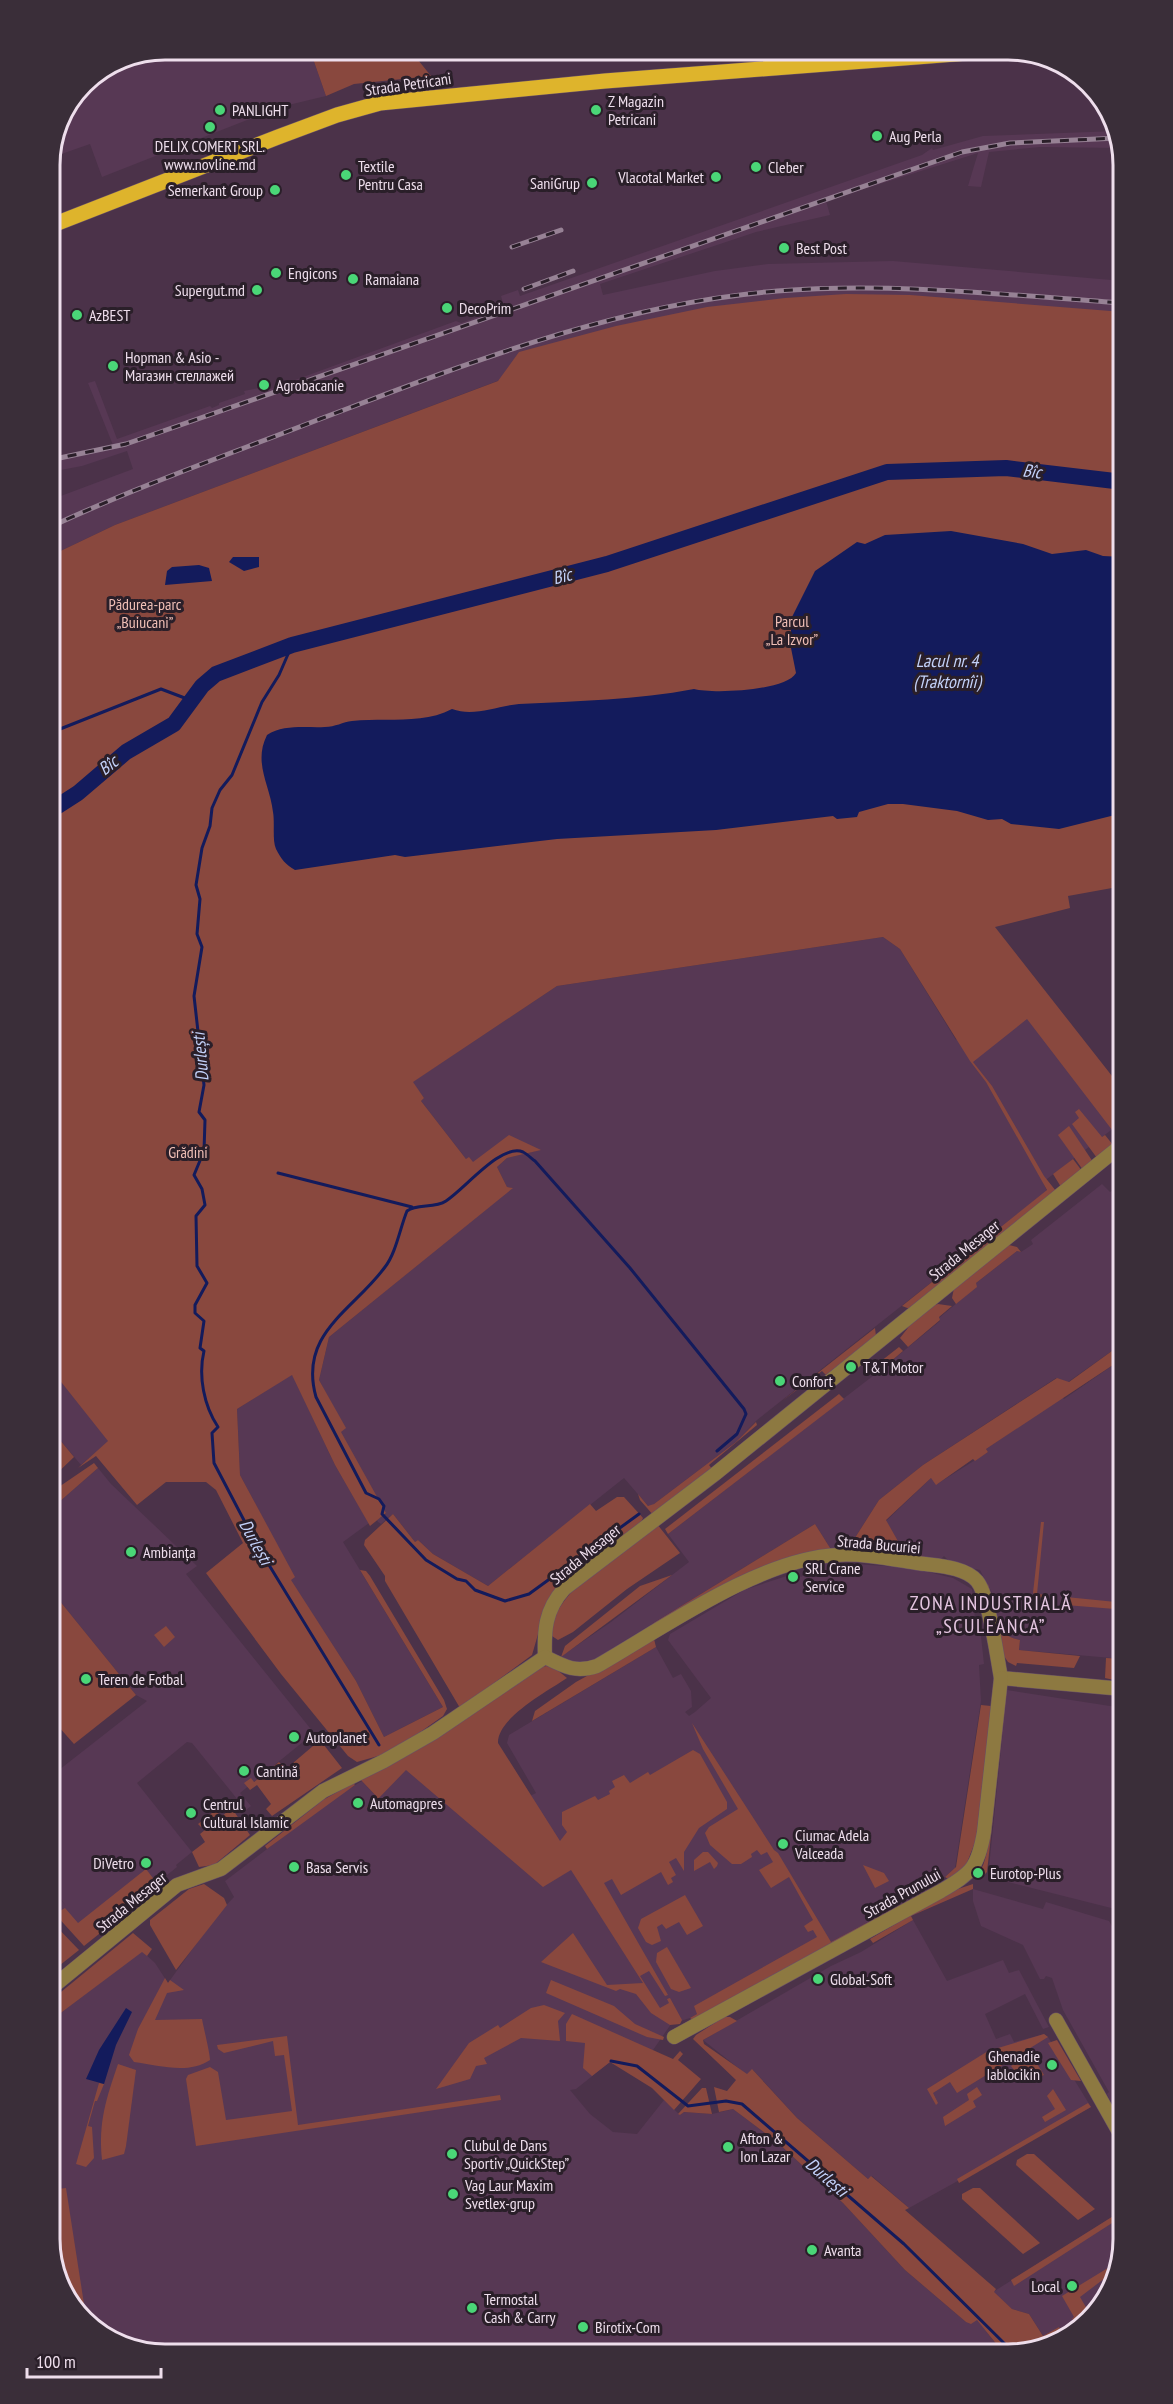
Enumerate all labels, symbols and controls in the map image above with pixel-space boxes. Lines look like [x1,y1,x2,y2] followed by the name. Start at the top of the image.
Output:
[364,68,452,100] street label: Strada Petricani
[608,91,664,129] place label: Z Magazin Petricani
[232,100,289,120] place label: PANLIGHT
[213,103,227,117] marker: PANLIGHT
[589,103,603,117] marker: Z Magazin Petricani
[203,120,217,134] marker: DELIX COMERT SRL. www.novline.md
[889,126,942,146] place label: Aug Perla
[870,129,884,143] marker: Aug Perla
[155,136,265,174] place label: DELIX COMERT SRL. www.novline.md
[358,156,423,194] place label: Textile Pentru Casa
[768,157,804,177] place label: Cleber
[749,160,763,174] marker: Cleber
[617,167,705,187] place label: Vlacotal Market
[339,168,353,182] marker: Textile Pentru Casa
[709,170,723,184] marker: Vlacotal Market
[530,173,580,193] place label: SaniGrup
[585,176,599,190] marker: SaniGrup
[168,180,263,200] place label: Semerkant Group
[268,183,282,197] marker: Semerkant Group
[796,238,847,258] place label: Best Post
[777,241,791,255] marker: Best Post
[288,263,337,283] place label: Engicons
[269,266,283,280] marker: Engicons
[365,269,419,289] place label: Ramaiana
[346,272,360,286] marker: Ramaiana
[175,280,245,300] place label: Supergut.md
[250,283,264,297] marker: Supergut.md
[459,298,511,318] place label: DecoPrim
[440,301,454,315] marker: DecoPrim
[89,305,130,325] place label: AzBEST
[70,308,84,322] marker: AzBEST
[125,347,234,385] place label: Hopman & Asio - Магазин стеллажей
[106,359,120,373] marker: Hopman & Asio - Магазин стеллажей
[276,375,344,395] place label: Agrobacanie
[257,378,271,392] marker: Agrobacanie
[1021,458,1045,484] water label: Bîc
[550,562,576,589] water label: Bîc
[109,594,182,632] park label: Pădurea-parc „Buiucani”
[766,611,819,649] park label: Parcul „La Izvor”
[913,649,982,693] water label: Lacul nr. 4 (Traktornîi)
[94,749,125,780] water label: Bîc
[186,1030,214,1082] water label: Durlești
[168,1142,208,1162] park label: Grădini
[925,1215,1004,1285] street label: Strada Mesager
[863,1357,924,1377] place label: T&T Motor
[844,1360,858,1374] marker: T&T Motor
[792,1371,833,1391] place label: Confort
[773,1374,787,1388] marker: Confort
[234,1515,279,1571] water label: Durlești
[546,1519,625,1589] street label: Strada Mesager
[836,1530,922,1558] street label: Strada Bucuriei
[143,1542,196,1562] place label: Ambianța
[124,1545,138,1559] marker: Ambianța
[805,1558,861,1596] place label: SRL Crane Service
[786,1570,800,1584] marker: SRL Crane Service
[910,1590,1072,1639] district label: ZONA INDUSTRIALĂ „SCULEANCA”
[98,1669,184,1689] place label: Teren de Fotbal
[79,1672,93,1686] marker: Teren de Fotbal
[306,1727,367,1747] place label: Autoplanet
[287,1730,301,1744] marker: Autoplanet
[256,1761,298,1781] place label: Cantină
[237,1764,251,1778] marker: Cantină
[370,1793,443,1813] place label: Automagpres
[203,1794,289,1832] place label: Centrul Cultural Islamic
[351,1796,365,1810] marker: Automagpres
[184,1806,198,1820] marker: Centrul Cultural Islamic
[794,1825,869,1863] place label: Ciumac Adela Valceada
[776,1837,790,1851] marker: Ciumac Adela Valceada
[93,1853,134,1873] place label: DiVetro
[139,1856,153,1870] marker: DiVetro
[306,1857,368,1877] place label: Basa Servis
[287,1860,301,1874] marker: Basa Servis
[990,1863,1061,1883] place label: Eurotop-Plus
[860,1864,944,1922] street label: Strada Prunului
[971,1866,985,1880] marker: Eurotop-Plus
[92,1867,171,1937] street label: Strada Mesager
[830,1969,893,1989] place label: Global-Soft
[811,1972,825,1986] marker: Global-Soft
[986,2046,1040,2084] place label: Ghenadie Iablocikin
[1045,2058,1059,2072] marker: Ghenadie Iablocikin
[740,2128,791,2166] place label: Afton & Ion Lazar
[464,2135,569,2173] place label: Clubul de Dans Sportiv „QuickStep”
[721,2140,735,2154] marker: Afton & Ion Lazar
[445,2147,459,2161] marker: Clubul de Dans Sportiv „QuickStep”
[801,2152,855,2203] water label: Durlești
[464,2175,553,2213] place label: Vag Laur Maxim Svetlex-grup
[446,2187,460,2201] marker: Vag Laur Maxim Svetlex-grup
[824,2240,862,2260] place label: Avanta
[805,2243,819,2257] marker: Avanta
[1031,2276,1060,2296] place label: Local
[1065,2279,1079,2293] marker: Local
[484,2289,556,2327] place label: Termostal Cash & Carry
[465,2301,479,2315] marker: Termostal Cash & Carry
[595,2317,660,2337] place label: Birotix-Com
[576,2320,590,2334] marker: Birotix-Com
[27,2341,160,2379] scale bar
[36,2350,76,2373] text: 100 m

